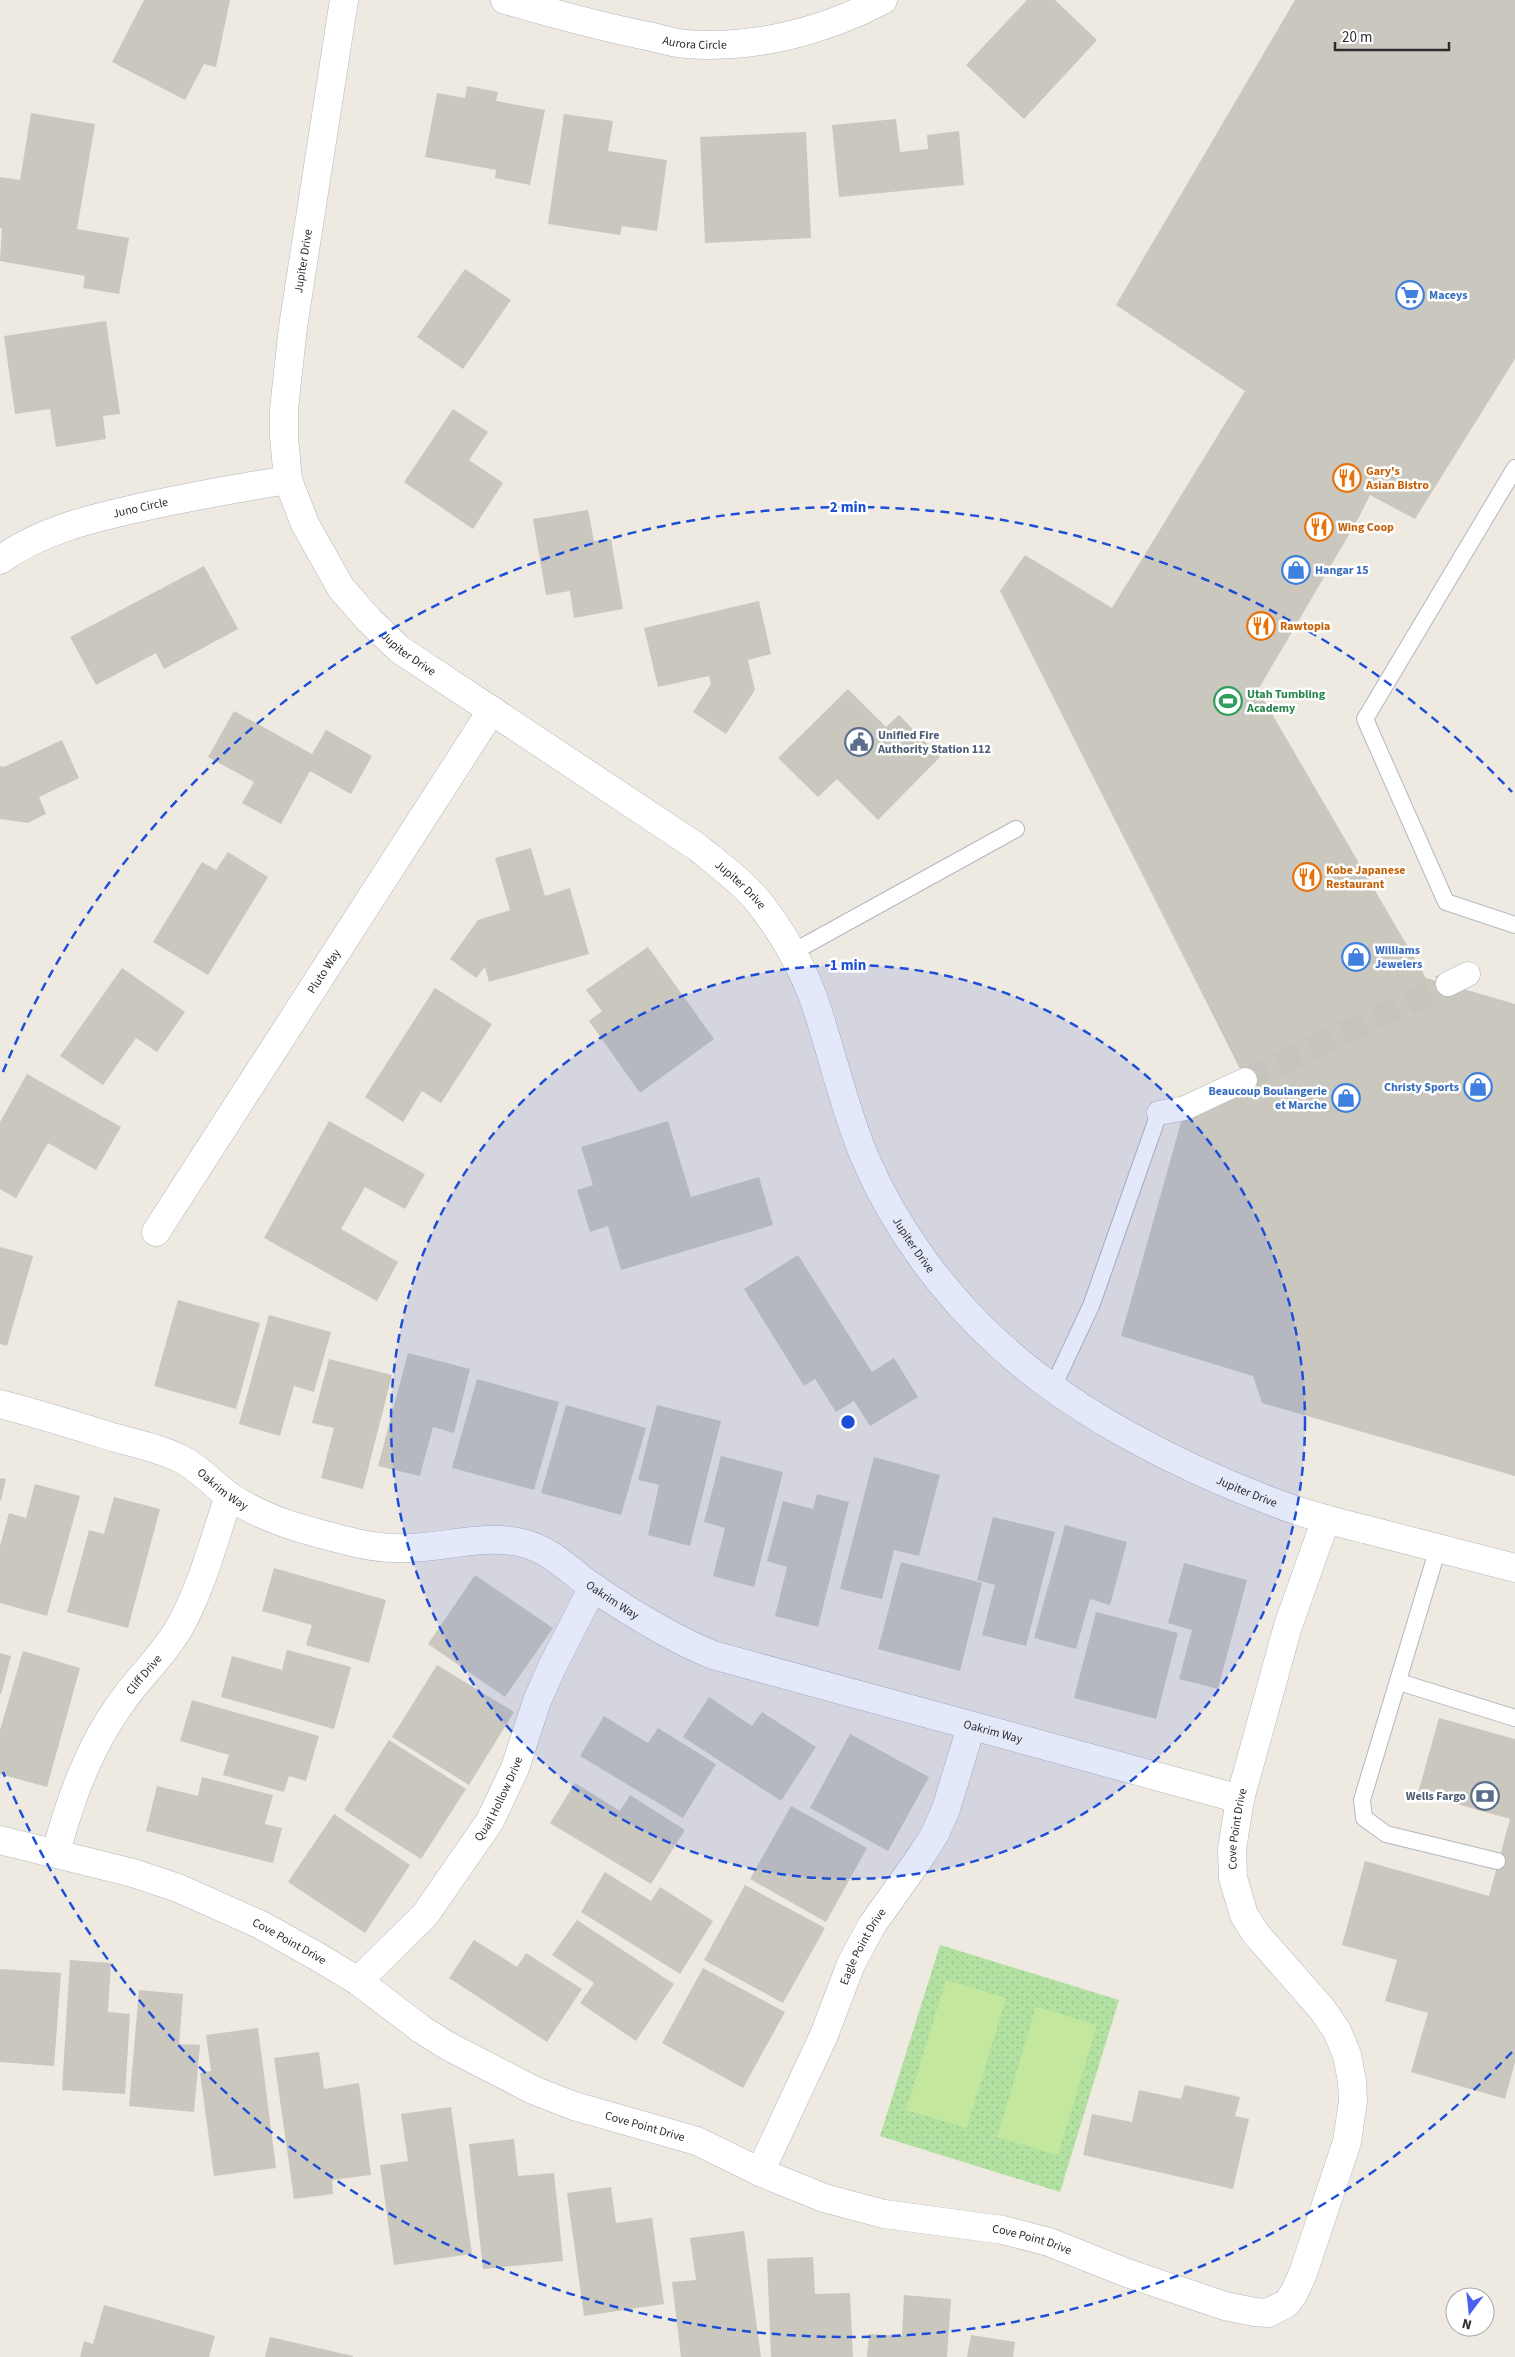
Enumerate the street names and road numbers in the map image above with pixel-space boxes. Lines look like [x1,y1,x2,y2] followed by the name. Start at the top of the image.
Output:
[661,32,727,54] street label: Aurora Circle
[290,228,317,294] street label: Jupiter Drive
[111,494,170,523] street label: Juno Circle
[377,628,439,680] street label: Jupiter Drive
[711,857,770,913] street label: Jupiter Drive
[303,946,345,997] street label: Pluto Way
[888,1214,938,1277] street label: Jupiter Drive
[193,1464,251,1515] street label: Oakrim Way
[1214,1472,1280,1512] street label: Jupiter Drive
[582,1577,642,1624] street label: Oakrim Way
[122,1651,166,1699] street label: Cliff Drive
[962,1716,1025,1748] street label: Oakrim Way
[470,1754,527,1845] street label: Quail Hollow Drive
[1224,1786,1252,1870] street label: Cove Point Drive
[836,1905,890,1987] street label: Eagle Point Drive
[250,1914,329,1969] street label: Cove Point Drive
[603,2107,687,2146] street label: Cove Point Drive
[991,2221,1074,2259] street label: Cove Point Drive

